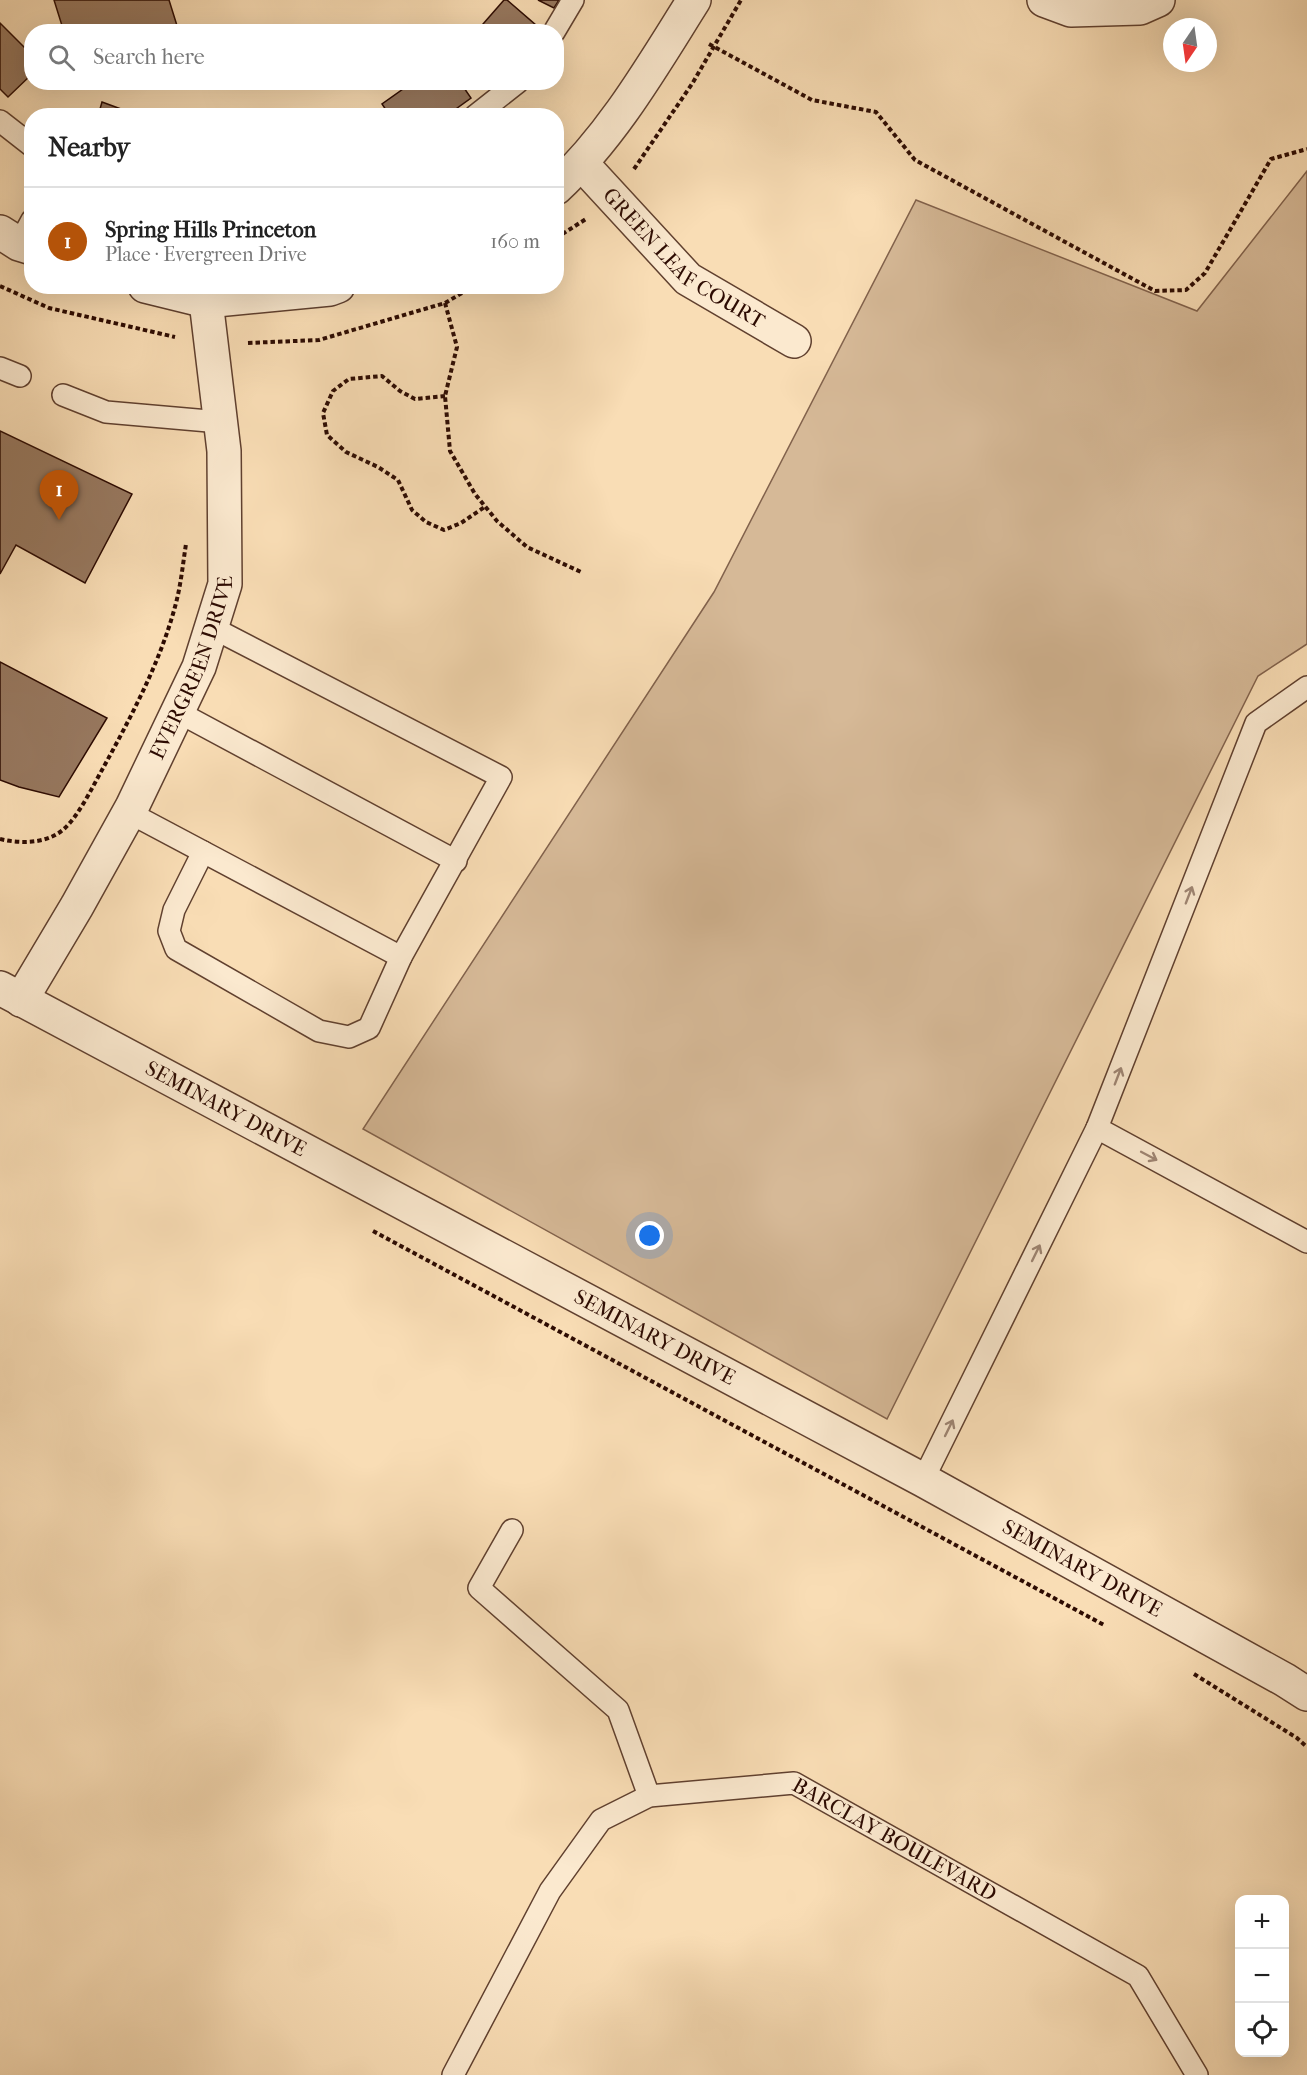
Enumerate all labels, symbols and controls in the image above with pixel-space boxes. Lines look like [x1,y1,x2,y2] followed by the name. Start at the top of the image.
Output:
[1163,18,1217,72] north arrow
[24,24,564,90] search box
[45,41,78,74] icon: search
[93,44,205,70] text: Search here
[48,132,130,163] text: Nearby
[598,183,770,334] street label: GREEN LEAF COURT
[105,217,316,243] text: Spring Hills Princeton
[64,230,71,253] text: 1
[490,230,540,253] text: 160 m
[105,243,307,266] text: Place · Evergreen Drive
[40,470,78,520] pin: 1
[145,576,237,763] street label: EVERGREEN DRIVE
[1184,886,1195,904] one-way arrow
[141,1056,311,1161] street label: SEMINARY DRIVE
[1113,1067,1124,1086] one-way arrow
[1140,1150,1157,1162] one-way arrow
[635,1221,664,1250] your location
[1030,1244,1042,1262] one-way arrow
[570,1284,740,1390] street label: SEMINARY DRIVE
[944,1419,956,1437] one-way arrow
[998,1514,1167,1622] street label: SEMINARY DRIVE
[788,1773,1001,1906] street label: BARCLAY BOULEVARD
[1235,1895,1289,2057] map controls
[1235,1895,1289,1949] button: +
[1235,1949,1289,2003] button: −
[1235,2003,1289,2057] button: locate

